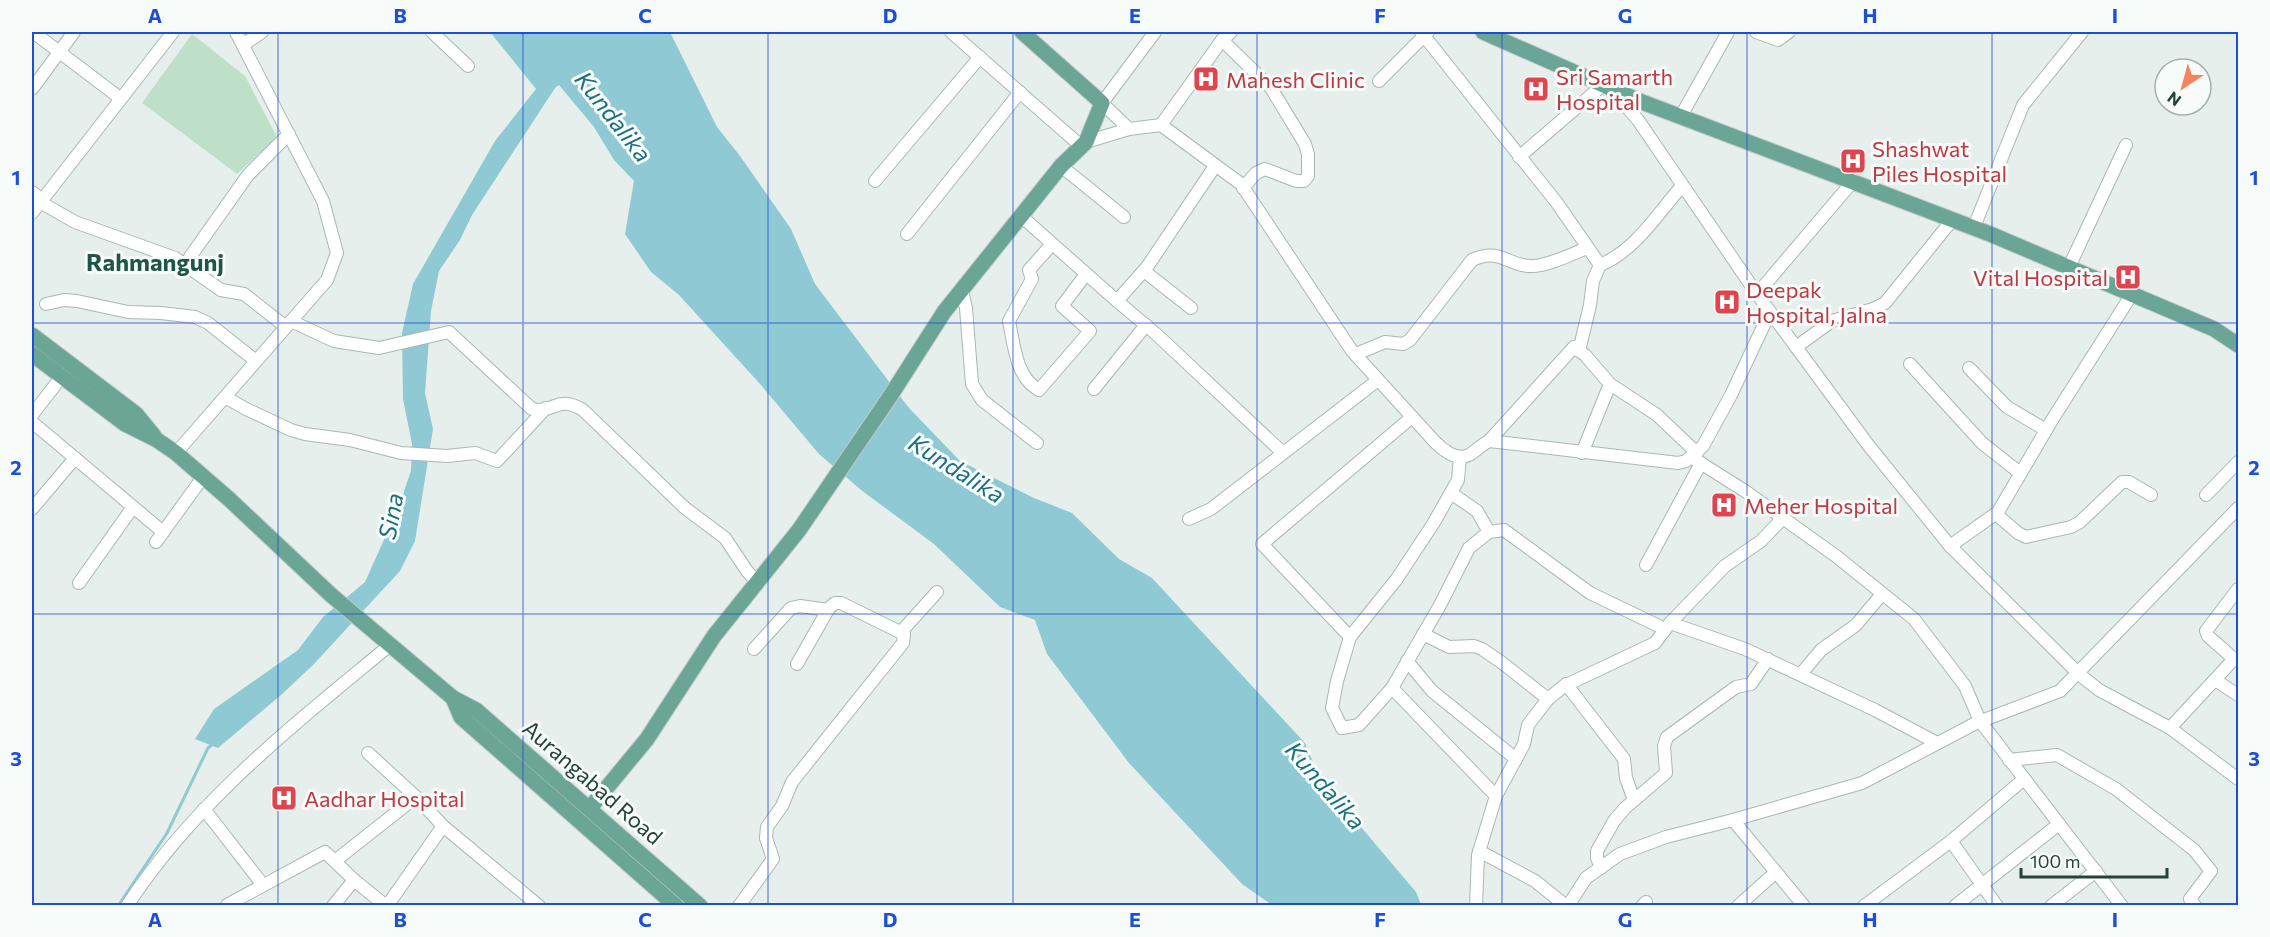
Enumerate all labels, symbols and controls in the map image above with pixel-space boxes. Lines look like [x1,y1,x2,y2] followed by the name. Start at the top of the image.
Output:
[148,3,162,27] text: A
[393,3,407,27] text: B
[638,3,652,27] text: C
[883,3,897,27] text: D
[1129,3,1141,27] text: E
[1374,3,1386,27] text: F
[1618,3,1632,27] text: G
[1863,3,1878,27] text: H
[2112,3,2118,27] text: I
[2153,57,2213,117] north arrow
[1556,63,1673,115] place label: Sri Samarth Hospital
[1191,64,1221,94] hospital icon: Mahesh Clinic
[570,65,658,167] water label: Kundalika
[1226,66,1365,93] place label: Mahesh Clinic
[1521,74,1551,104] hospital icon: Sri Samarth Hospital
[2163,88,2184,111] text: N
[1872,135,2007,187] place label: Shashwat Piles Hospital
[1838,146,1868,176] hospital icon: Shashwat Piles Hospital
[11,165,21,189] text: 1
[2249,165,2259,189] text: 1
[86,247,224,276] district label: Rahmangunj
[2113,262,2143,292] hospital icon: Vital Hospital
[1973,264,2108,291] place label: Vital Hospital
[1746,276,1887,328] place label: Deepak Hospital, Jalna
[1712,287,1742,317] hospital icon: Deepak Hospital, Jalna
[904,427,1010,509] water label: Kundalika
[10,455,22,479] text: 2
[2248,455,2260,479] text: 2
[371,490,409,542] water label: Sina
[1709,490,1739,520] hospital icon: Meher Hospital
[1744,492,1898,519] place label: Meher Hospital
[518,714,668,850] street label: Aurangabad Road
[1280,735,1372,835] water label: Kundalika
[10,746,22,770] text: 3
[2248,746,2260,770] text: 3
[269,783,299,813] hospital icon: Aadhar Hospital
[304,785,465,812] place label: Aadhar Hospital
[2021,841,2166,879] scale bar
[2030,850,2080,872] text: 100 m
[148,907,162,931] text: A
[393,907,407,931] text: B
[638,907,652,931] text: C
[883,907,897,931] text: D
[1129,907,1141,931] text: E
[1374,907,1386,931] text: F
[1618,907,1632,931] text: G
[1863,907,1878,931] text: H
[2112,907,2118,931] text: I

